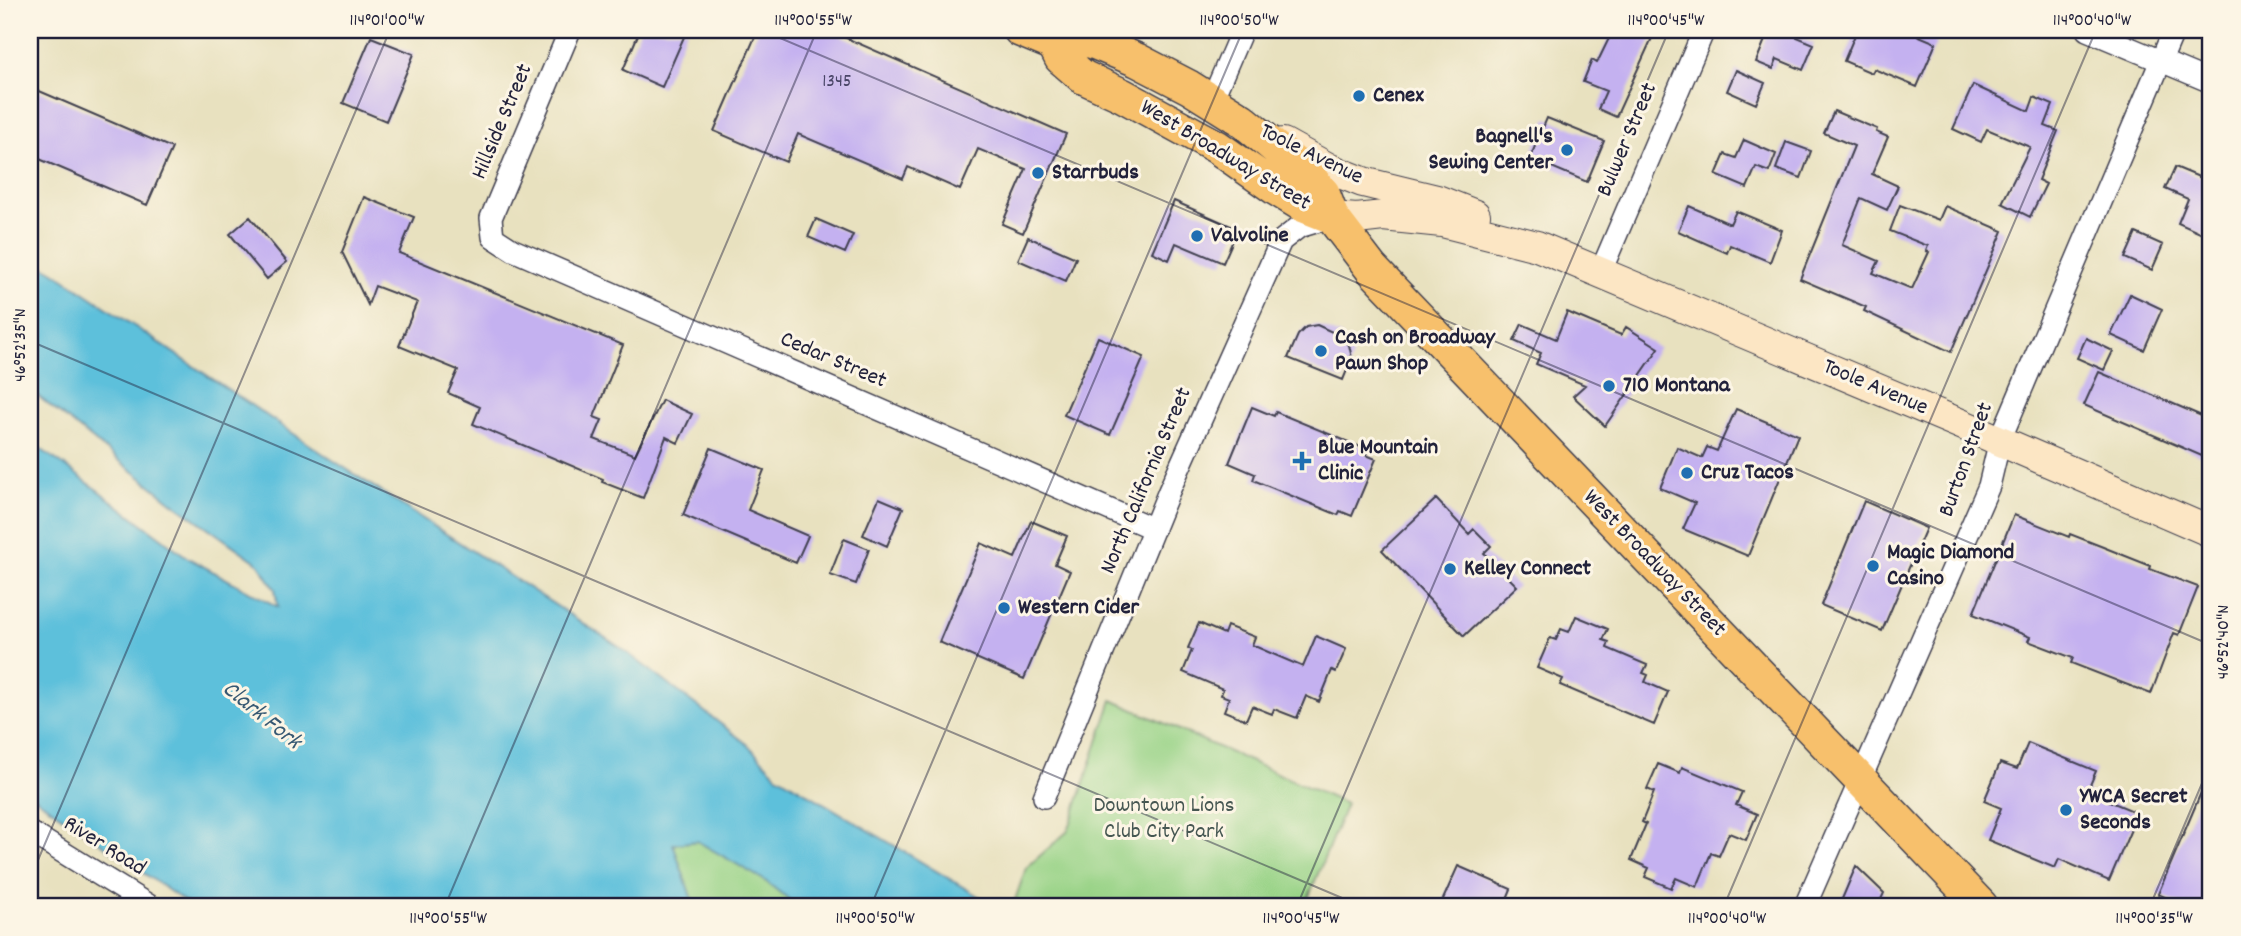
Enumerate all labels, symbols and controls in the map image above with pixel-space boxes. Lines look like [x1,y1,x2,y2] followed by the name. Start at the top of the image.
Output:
[350,9,425,34] text: 114°01'00"W
[774,9,853,34] text: 114°00'55"W
[1199,9,1279,34] text: 114°00'50"W
[1628,9,1705,34] text: 114°00'45"W
[2053,9,2132,34] text: 114°00'40"W
[464,59,542,185] street label: Hillside Street
[822,69,852,96] house number: 1345
[1589,78,1667,202] street label: Bulwer Street
[1373,80,1424,113] place label: Cenex
[1351,88,1367,104] marker: Cenex
[1133,92,1317,220] street label: West Broadway Street
[1254,116,1368,194] street label: Toole Avenue
[1429,121,1553,180] place label: Bagnell's Sewing Center
[1559,142,1575,158] marker: Bagnell's Sewing Center
[1052,157,1139,190] place label: Starrbuds
[1030,165,1046,181] marker: Starrbuds
[1211,220,1289,253] place label: Valvoline
[1189,228,1205,244] marker: Valvoline
[9,308,34,382] text: 46°52'35"N
[1335,322,1497,381] place label: Cash on Broadway Pawn Shop
[775,324,891,398] street label: Cedar Street
[1313,343,1329,359] marker: Cash on Broadway Pawn Shop
[1817,351,1933,425] street label: Toole Avenue
[1623,370,1731,403] place label: 710 Montana
[1601,378,1617,394] marker: 710 Montana
[1093,383,1201,579] street label: North California Street
[1931,398,2003,522] street label: Burton Street
[1318,432,1438,491] place label: Blue Mountain Clinic
[1292,451,1312,471] marker: Blue Mountain Clinic
[1701,457,1794,490] place label: Cruz Tacos
[1679,465,1695,481] marker: Cruz Tacos
[1575,483,1733,645] street label: West Broadway Street
[1887,537,2014,596] place label: Magic Diamond Casino
[1464,553,1592,586] place label: Kelley Connect
[1865,558,1881,574] marker: Magic Diamond Casino
[1442,561,1458,577] marker: Kelley Connect
[1018,592,1140,625] place label: Western Cider
[996,600,1012,616] marker: Western Cider
[2212,605,2237,679] text: 46°52'40"N
[214,673,310,760] water label: Clark Fork
[2079,781,2188,840] place label: YWCA Secret Seconds
[1093,790,1235,849] park label: Downtown Lions Club City Park
[2058,802,2074,818] marker: YWCA Secret Seconds
[56,809,152,885] street label: River Road
[409,907,488,932] text: 114°00'55"W
[835,907,915,932] text: 114°00'50"W
[1263,907,1340,932] text: 114°00'45"W
[1688,907,1767,932] text: 114°00'40"W
[2115,907,2193,932] text: 114°00'35"W

